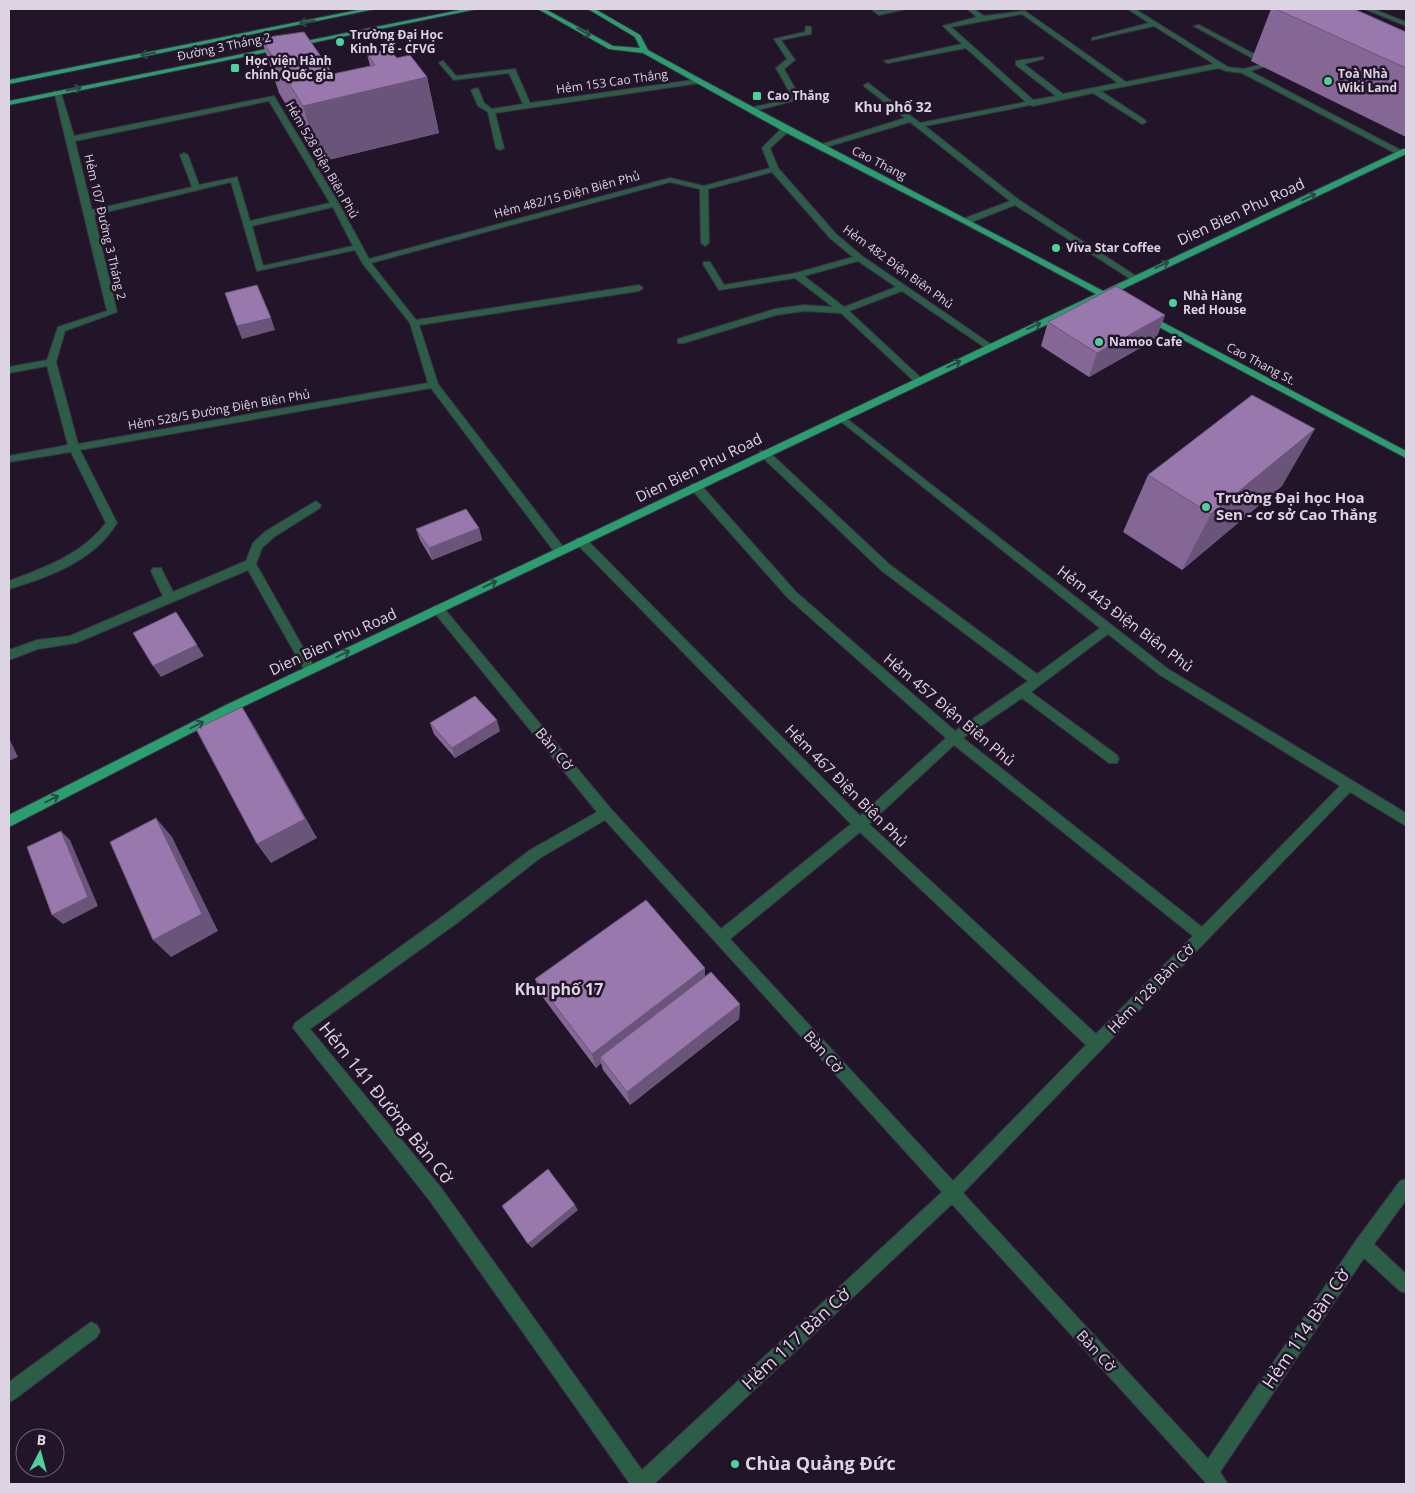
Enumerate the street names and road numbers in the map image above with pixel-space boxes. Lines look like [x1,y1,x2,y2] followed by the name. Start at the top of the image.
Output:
[175,28,272,65] street label: Đường 3 Tháng 2
[555,65,669,98] street label: Hẻm 153 Cao Thắng
[282,98,363,221] street label: Hẻm 528 Điện Biên Phủ
[849,142,910,184] street label: Cao Thang
[80,152,131,302] street label: Hẻm 107 Đường 3 Tháng 2
[492,167,642,222] street label: Hẻm 482/15 Điện Biên Phủ
[1174,173,1307,249] street label: Dien Bien Phu Road
[840,221,957,312] street label: Hẻm 482 Điện Biên Phủ
[1224,338,1299,389] street label: Cao Thang St.
[127,385,311,434] street label: Hẻm 528/5 Đường Điện Biên Phủ
[632,428,765,506] street label: Dien Bien Phu Road
[1053,560,1198,676] street label: Hẻm 443 Ðiện Biên Phủ
[266,603,399,679] street label: Dien Bien Phu Road
[880,648,1019,770] street label: Hẻm 457 Ðiện Biên Phủ
[781,720,912,851] street label: Hẻm 467 Ðiện Biên Phủ
[531,723,579,774] street label: Bàn Cờ
[1103,939,1199,1037] street label: Hẻm 128 Bàn Cờ
[314,1017,460,1189] street label: Hẻm 141 Đường Bàn Cờ
[800,1026,848,1077] street label: Bàn Cờ
[1256,1263,1355,1393] street label: Hẻm 114 Bàn Cờ
[736,1281,855,1395] street label: Hẻm 117 Bàn Cờ
[1072,1325,1122,1376] street label: Bàn Cờ

